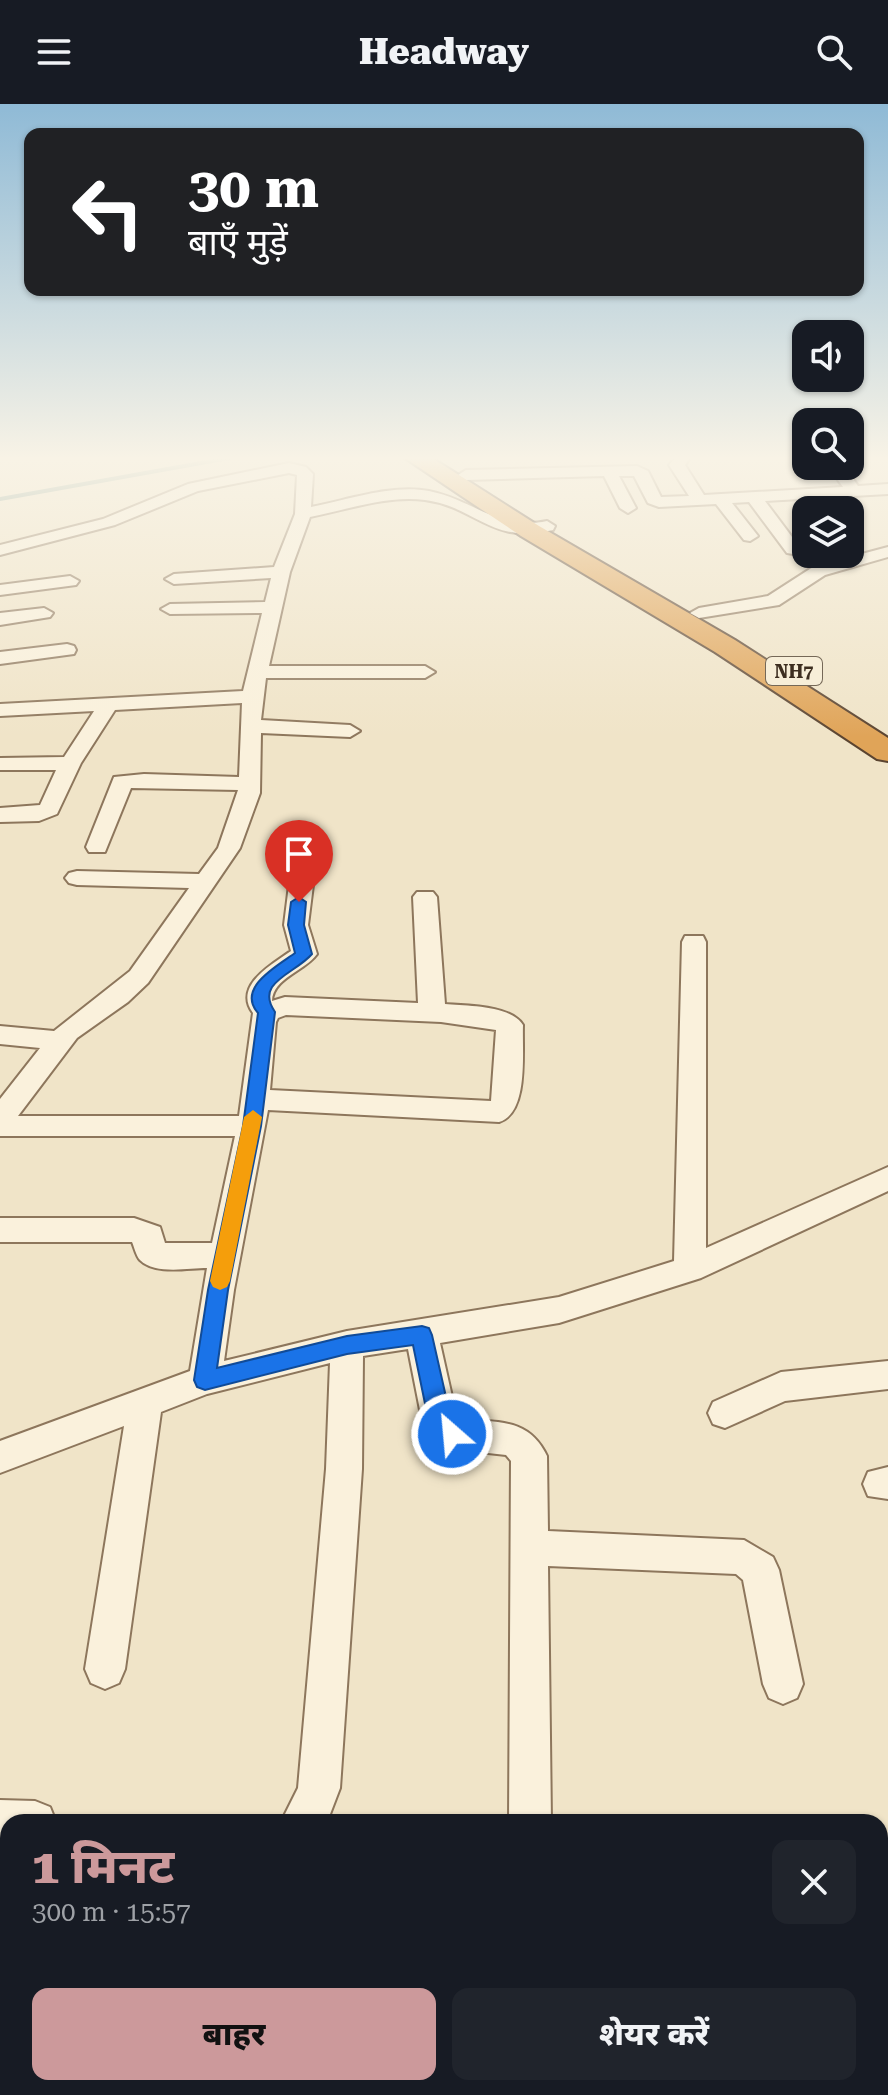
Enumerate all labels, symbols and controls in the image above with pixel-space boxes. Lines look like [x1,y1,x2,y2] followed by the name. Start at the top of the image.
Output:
[32,30,76,74] icon: menu
[812,30,856,74] icon: search
[359,31,529,73] text: Headway
[188,155,319,221] text: 30 m
[56,160,160,264] icon: left
[188,222,288,264] text: बाएँ मुड़ें
[792,320,864,568] map controls
[792,320,864,392] button: sound
[792,408,864,480] button: search
[792,496,864,568] button: layers
[766,657,822,685] road number: NH7
[265,820,333,902] pin
[277,832,321,876] icon: arrive
[410,1392,494,1476] position arrow
[32,1839,174,1895] text: 1 मिनट
[772,1840,856,1924] button: close
[32,1897,191,1927] text: 300 m · 15:57
[32,1988,436,2080] button: बाहर
[452,1988,856,2080] button: शेयर करें

